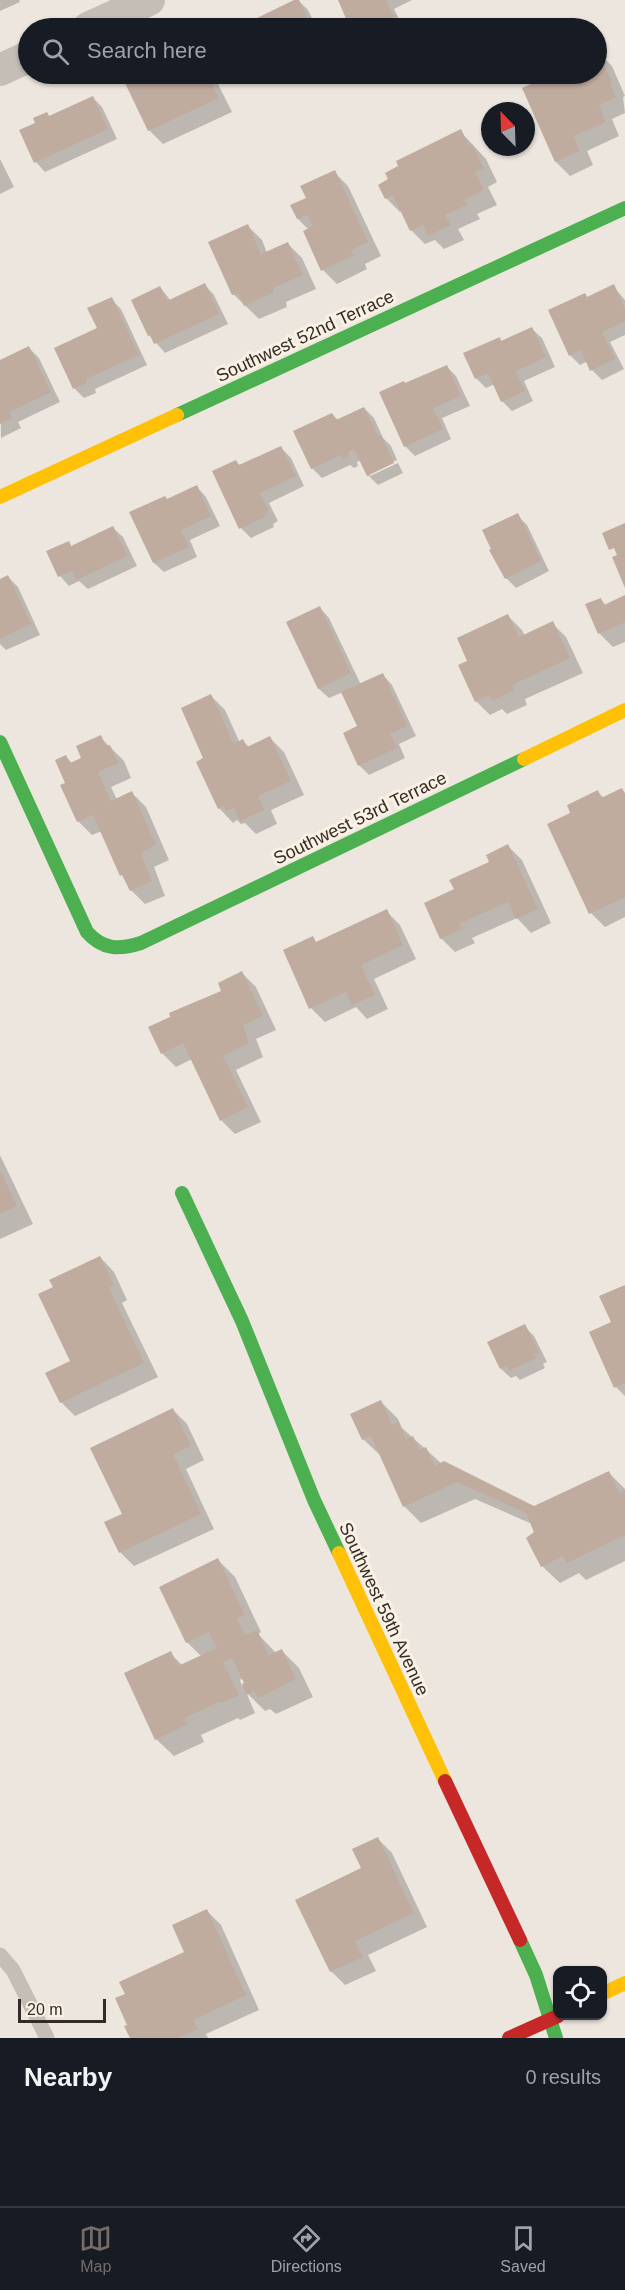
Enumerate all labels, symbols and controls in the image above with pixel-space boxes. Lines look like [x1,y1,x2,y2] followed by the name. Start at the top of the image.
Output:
[18,18,607,84] search box
[39,35,72,68] icon: search
[87,38,207,63] text: Search here
[481,102,535,156] north arrow
[213,286,397,386] street label: Southwest 52nd Terrace
[270,767,450,869] street label: Southwest 53rd Terrace
[335,1519,433,1699] street label: Southwest 59th Avenue
[553,1966,607,2020] map controls
[553,1966,607,2020] button: locate
[18,1996,106,2024] scale bar
[27,2001,63,2018] text: 20 m
[24,2062,112,2092] text: Nearby
[525,2066,601,2088] text: 0 results
[79,2222,112,2276] tab: Map
[271,2222,342,2276] tab: Directions
[500,2222,546,2276] tab: Saved

